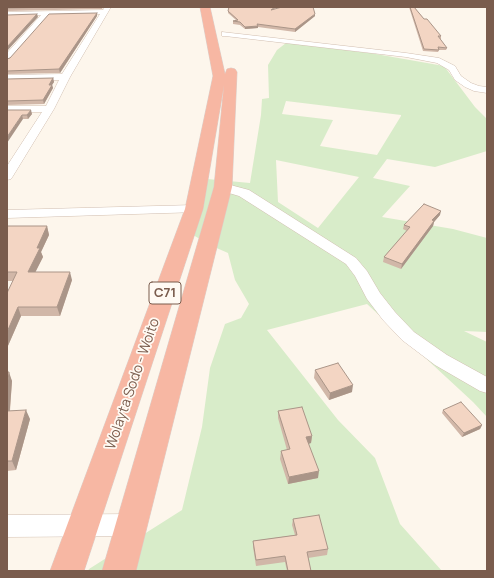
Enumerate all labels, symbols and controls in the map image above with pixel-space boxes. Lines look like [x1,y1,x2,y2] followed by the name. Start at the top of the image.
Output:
[149,282,181,304] road number: C71
[103,316,163,452] street label: Wolayta Sodo - Woito

